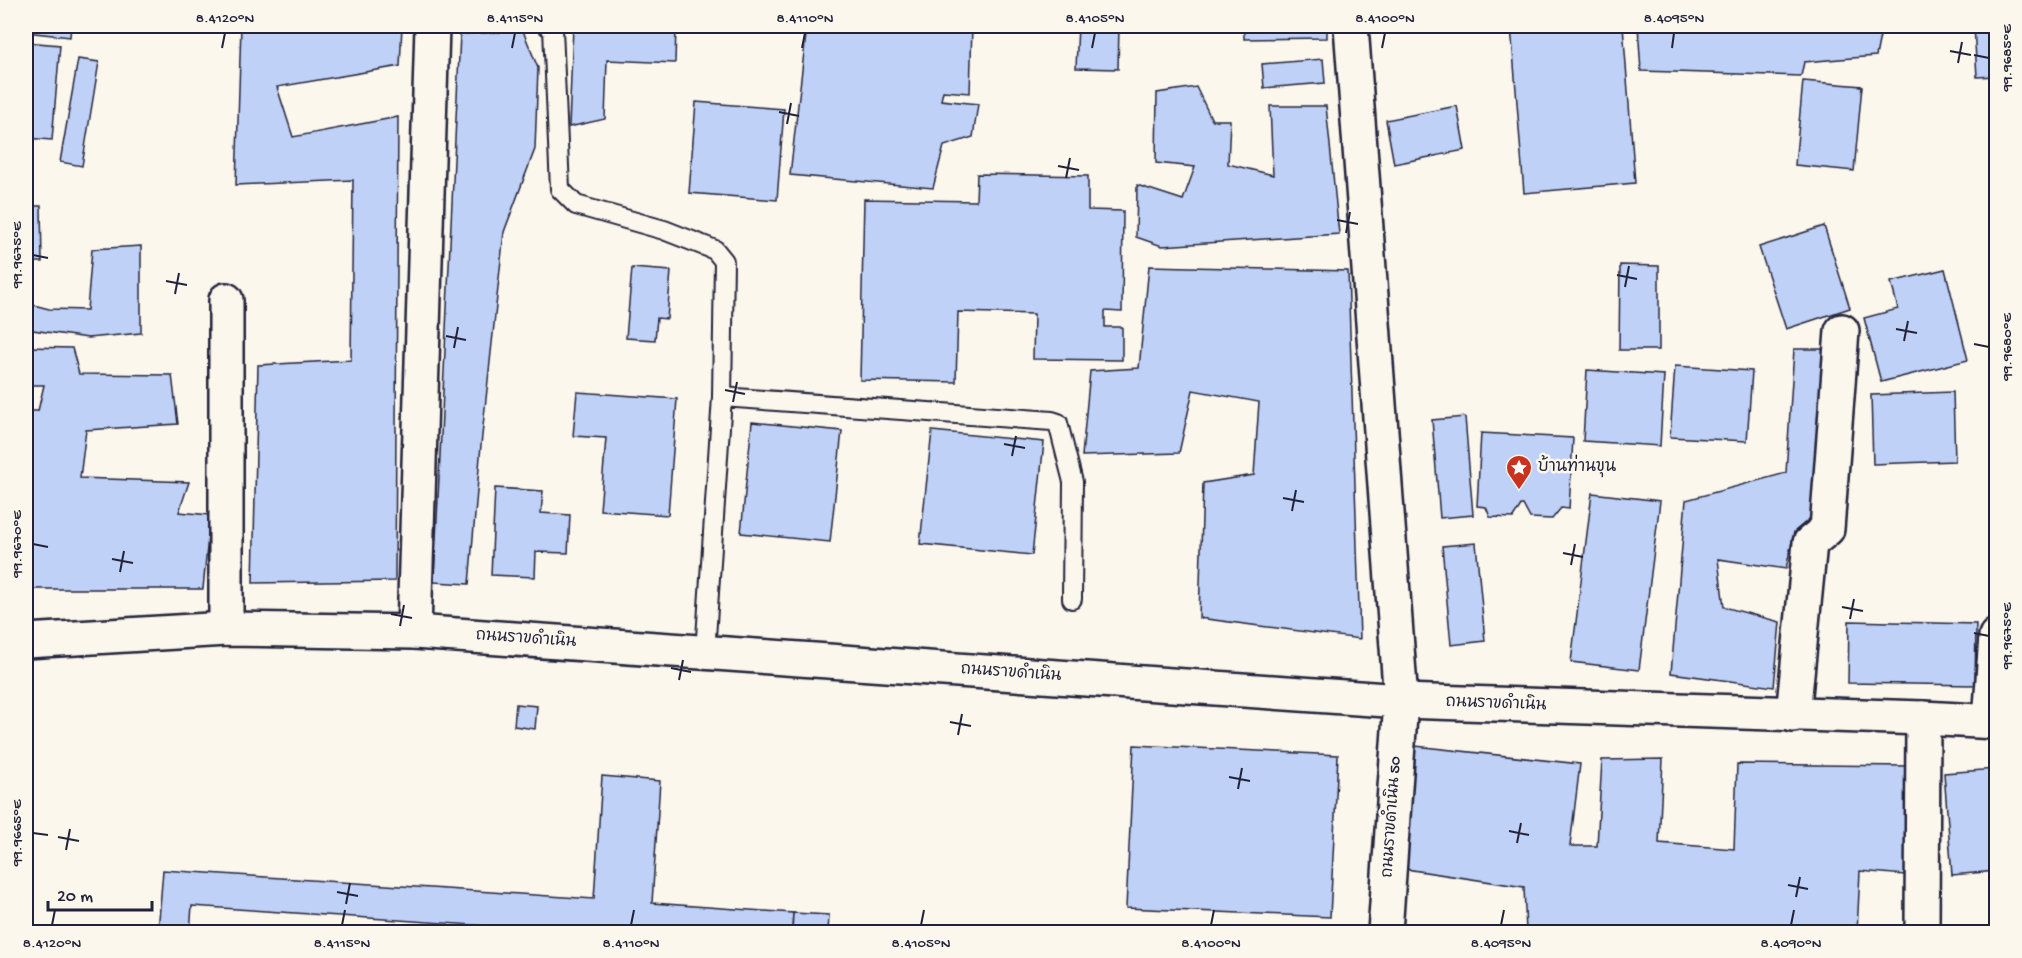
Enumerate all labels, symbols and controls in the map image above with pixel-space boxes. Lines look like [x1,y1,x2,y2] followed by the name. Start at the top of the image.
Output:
[196,10,254,28] text: 8.4120°N
[487,10,543,28] text: 8.4115°N
[776,10,834,28] text: 8.4110°N
[1065,10,1125,28] text: 8.4105°N
[1355,10,1415,28] text: 8.4100°N
[1644,10,1704,28] text: 8.4095°N
[1999,24,2017,93] text: 99.9685°E
[9,221,27,289] text: 99.9675°E
[1999,313,2017,382] text: 99.9680°E
[1504,453,1534,491] place icon: บ้านท่านขุน
[1538,454,1617,478] place label: บ้านท่านขุน
[9,510,27,579] text: 99.9670°E
[1999,602,2017,670] text: 99.9675°E
[475,623,577,653] street label: ถนนราขดำเนิน
[960,657,1062,687] street label: ถนนราขดำเนิน
[1445,690,1547,716] street label: ถนนราขดำเนิน
[1375,755,1407,878] street label: ถนนราขดำเนิน 50
[9,799,27,867] text: 99.9665°E
[48,874,152,912] scale bar
[57,887,93,908] text: 20 m
[23,935,81,953] text: 8.4120°N
[314,935,370,953] text: 8.4115°N
[602,935,660,953] text: 8.4110°N
[891,935,951,953] text: 8.4105°N
[1181,935,1241,953] text: 8.4100°N
[1471,935,1531,953] text: 8.4095°N
[1760,935,1822,953] text: 8.4090°N

